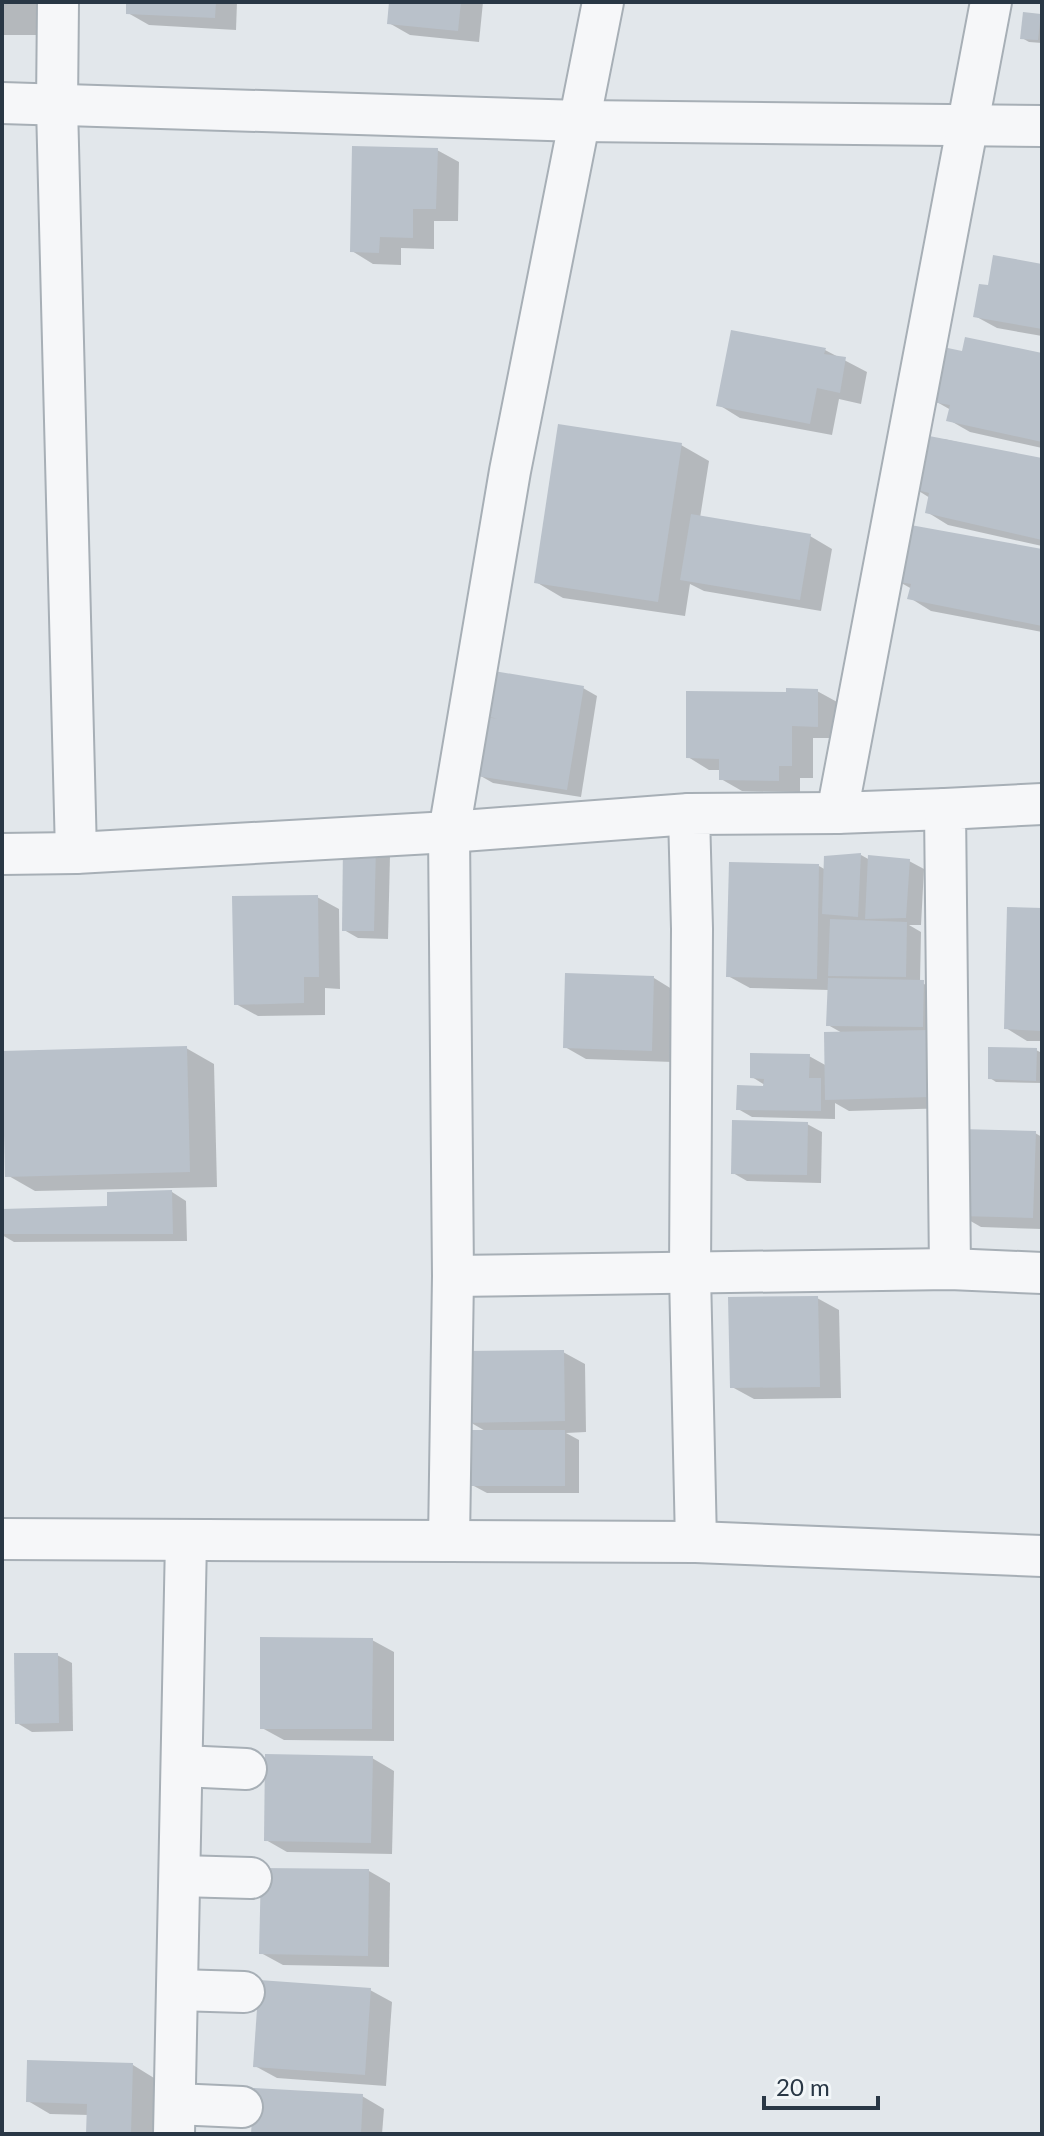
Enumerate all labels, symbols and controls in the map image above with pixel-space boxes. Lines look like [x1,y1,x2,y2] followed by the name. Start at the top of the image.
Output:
[764,2060,878,2110] scale bar
[776,2072,830,2101] text: 20 m

